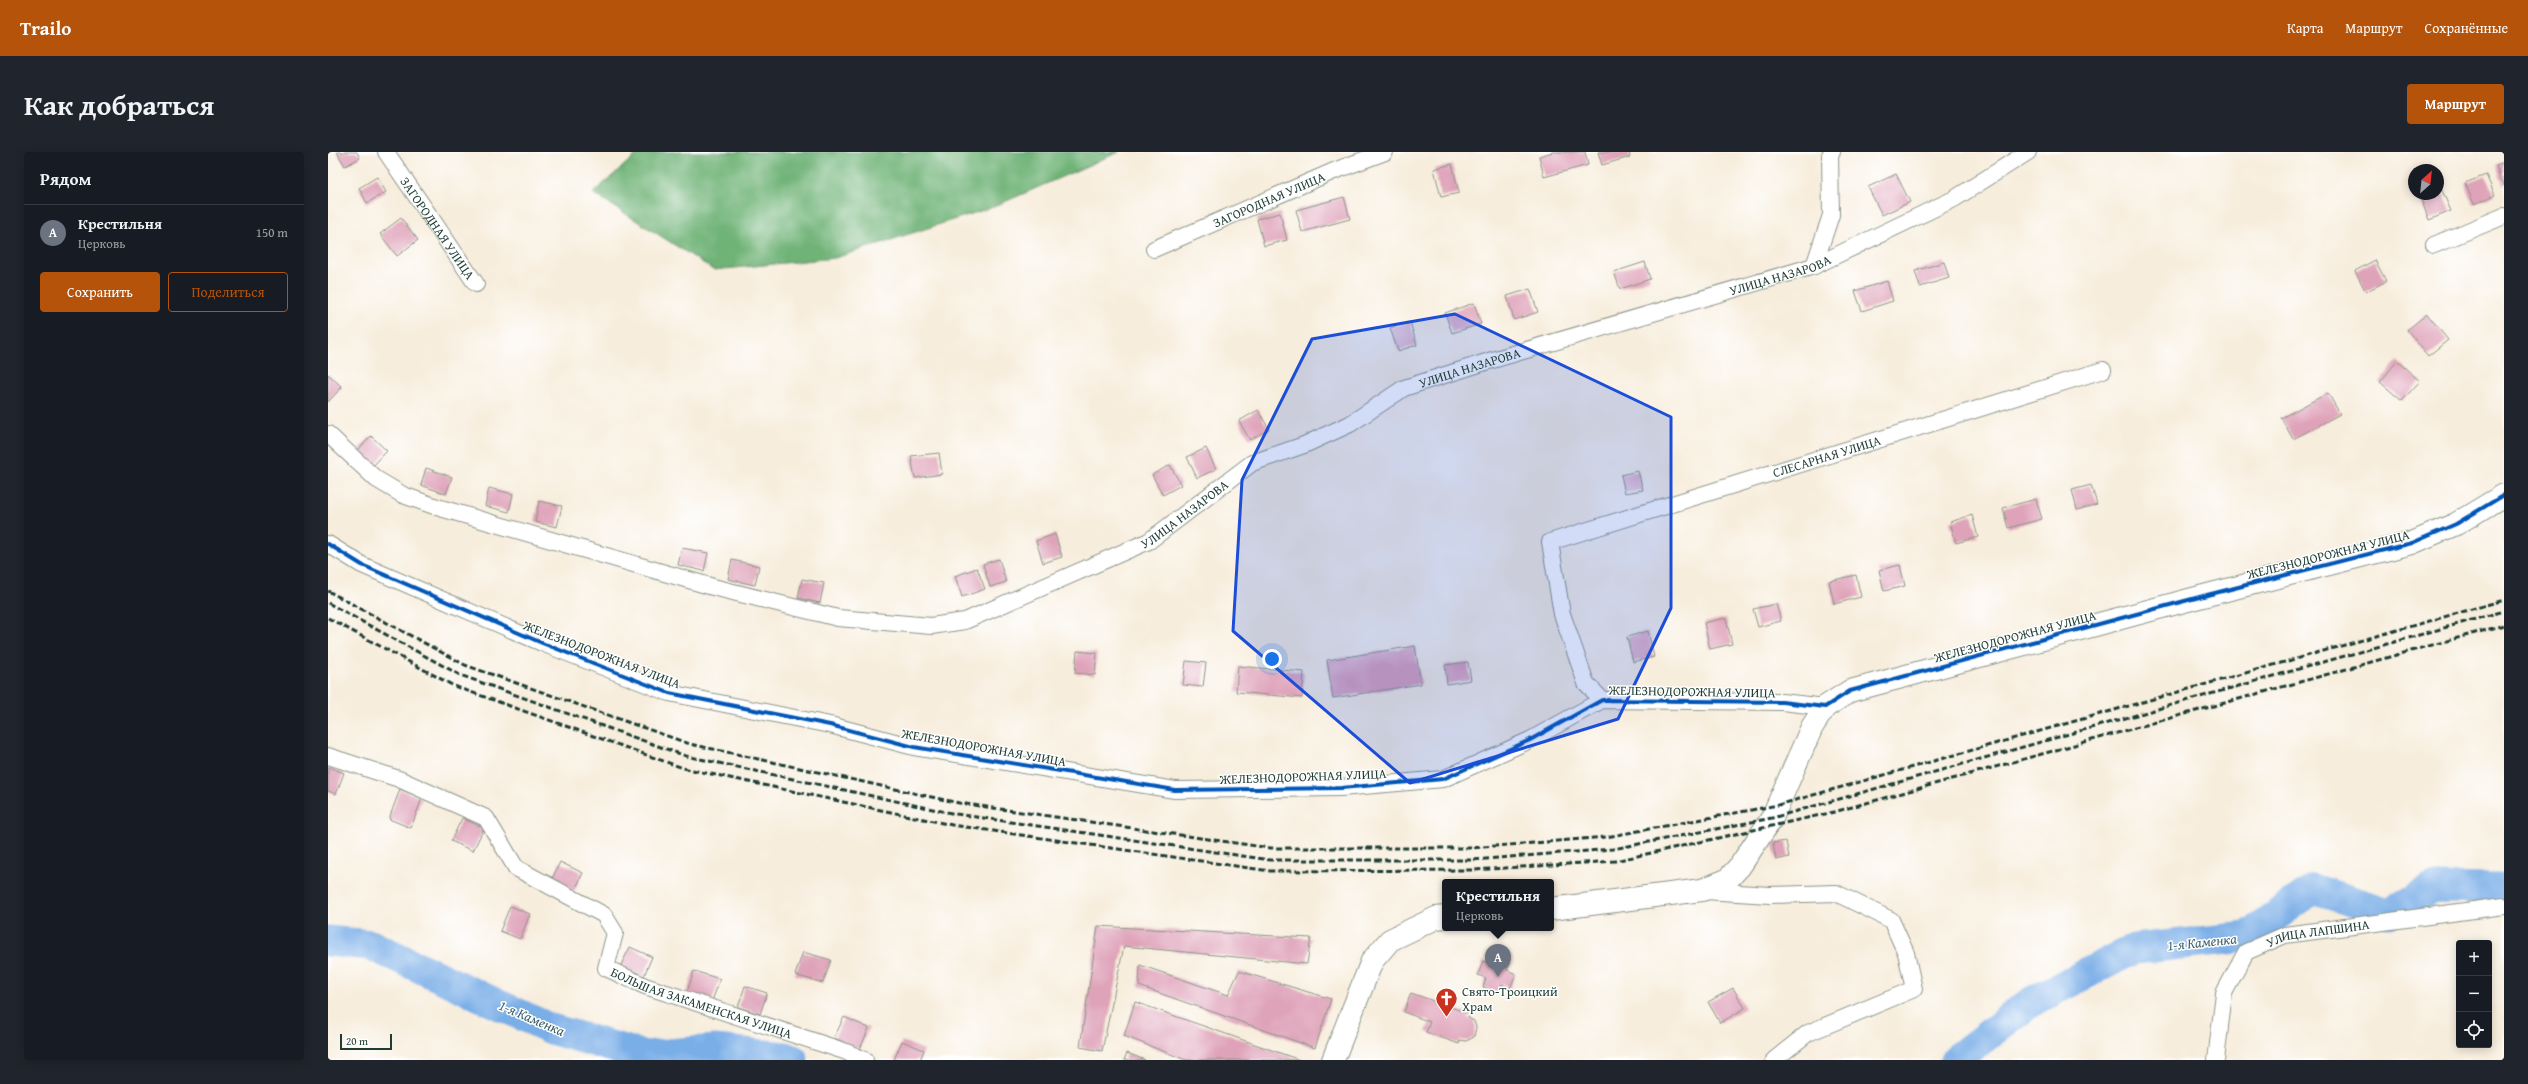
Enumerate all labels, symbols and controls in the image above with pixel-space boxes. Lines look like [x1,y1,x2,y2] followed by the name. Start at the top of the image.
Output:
[20,14,71,42] text: Trailo
[2287,18,2323,38] text: Карта
[2345,18,2403,38] text: Маршрут
[2425,18,2508,38] text: Сохранённые
[24,84,214,125] text: Как добраться
[2407,84,2504,124] button: Маршрут
[2408,164,2444,200] north arrow
[40,166,91,191] text: Рядом
[1210,167,1328,232] street label: ЗАГОРОДНАЯ УЛИЦА
[396,173,479,283] street label: ЗАГОРОДНАЯ УЛИЦА
[78,213,162,234] text: Крестильня
[49,223,57,242] text: A
[256,223,288,242] text: 150 m
[78,234,125,253] text: Церковь
[1727,250,1834,300] street label: УЛИЦА НАЗАРОВА
[40,272,160,312] button: Сохранить
[168,272,288,312] button: Поделиться
[1416,343,1523,393] street label: УЛИЦА НАЗАРОВА
[1770,431,1883,482] street label: СЛЕСАРНАЯ УЛИЦА
[1138,475,1232,554] street label: УЛИЦА НАЗАРОВА
[2244,525,2412,584] street label: ЖЕЛЕЗНОДОРОЖНАЯ УЛИЦА
[1931,606,2098,668] street label: ЖЕЛЕЗНОДОРОЖНАЯ УЛИЦА
[520,615,683,693] street label: ЖЕЛЕЗНОДОРОЖНАЯ УЛИЦА
[1262,649,1282,669] your location
[1607,681,1776,702] street label: ЖЕЛЕЗНОДОРОЖНАЯ УЛИЦА
[899,723,1068,771] street label: ЖЕЛЕЗНОДОРОЖНАЯ УЛИЦА
[1218,764,1387,789] street label: ЖЕЛЕЗНОДОРОЖНАЯ УЛИЦА
[1442,879,1554,931] popup
[1456,885,1540,906] text: Крестильня
[1456,906,1503,925] text: Церковь
[2263,915,2371,952] street label: УЛИЦА ЛАПШИНА
[2166,928,2238,956] water label: 1-я Каменка
[2456,940,2492,1048] map controls
[2456,940,2492,976] button: +
[1485,944,1511,977] pin: A
[608,962,794,1043] street label: БОЛЬШАЯ ЗАКАМЕНСКАЯ УЛИЦА
[2456,976,2492,1012] button: −
[1462,982,1558,1016] place label: Свято-Троицкий Храм
[1433,985,1459,1018] church icon: Свято-Троицкий Храм
[496,995,568,1041] water label: 1-я Каменка
[2456,1012,2492,1048] button: locate
[340,1032,392,1051] scale bar
[346,1033,368,1049] text: 20 m

